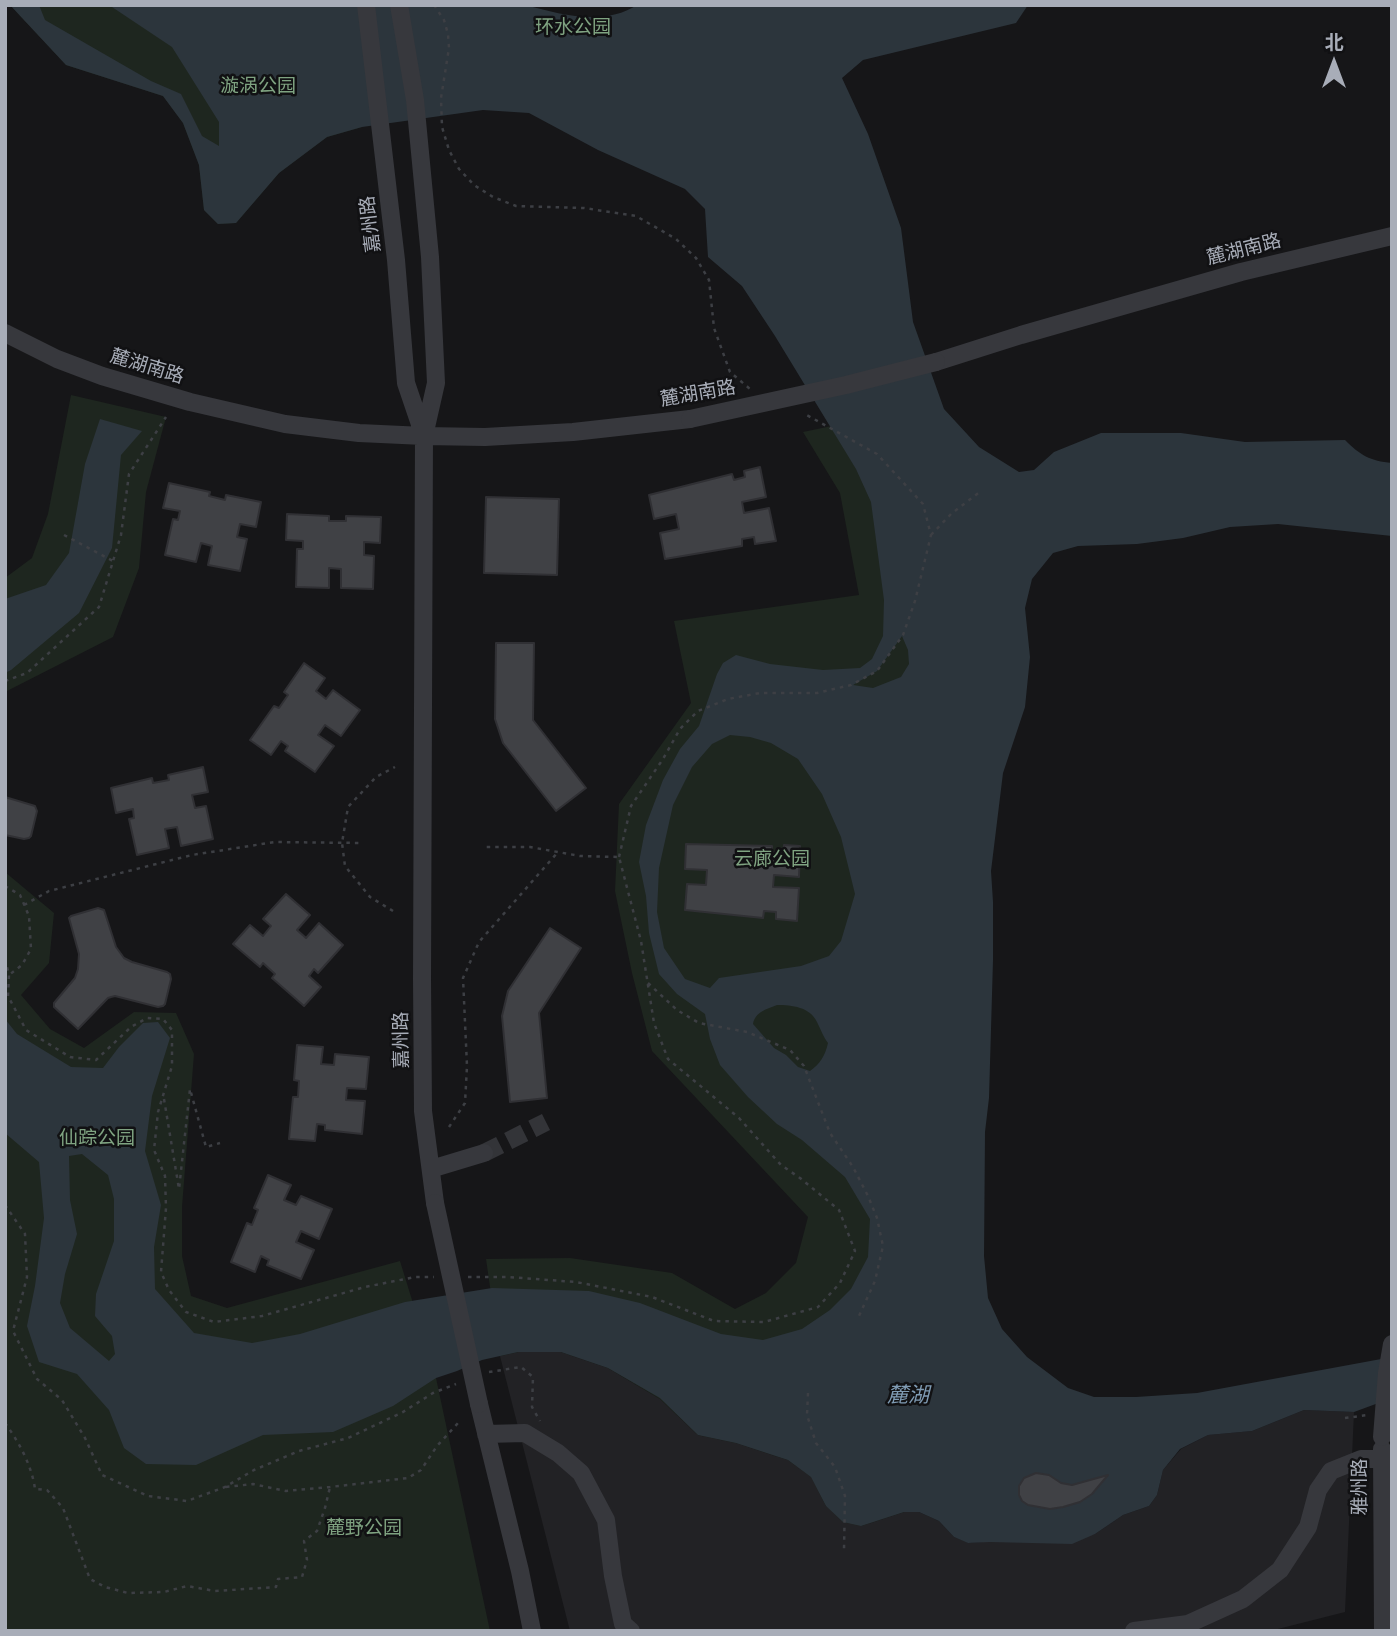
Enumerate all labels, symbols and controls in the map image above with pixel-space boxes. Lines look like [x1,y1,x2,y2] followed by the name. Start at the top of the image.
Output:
[535,17,611,39] park label: 环水公园
[1299,28,1369,98] north arrow
[1324,29,1344,55] text: 北
[220,76,296,98] park label: 漩涡公园
[356,194,386,254] street label: 嘉州路
[1204,230,1284,270] street label: 麓湖南路
[107,345,187,389] street label: 麓湖南路
[659,376,737,412] street label: 麓湖南路
[734,849,810,871] park label: 云廊公园
[390,1011,414,1069] street label: 嘉州路
[59,1128,135,1150] park label: 仙踪公园
[887,1383,929,1409] water label: 麓湖
[1350,1459,1372,1515] street label: 雅州路
[326,1518,402,1540] park label: 麓野公园

